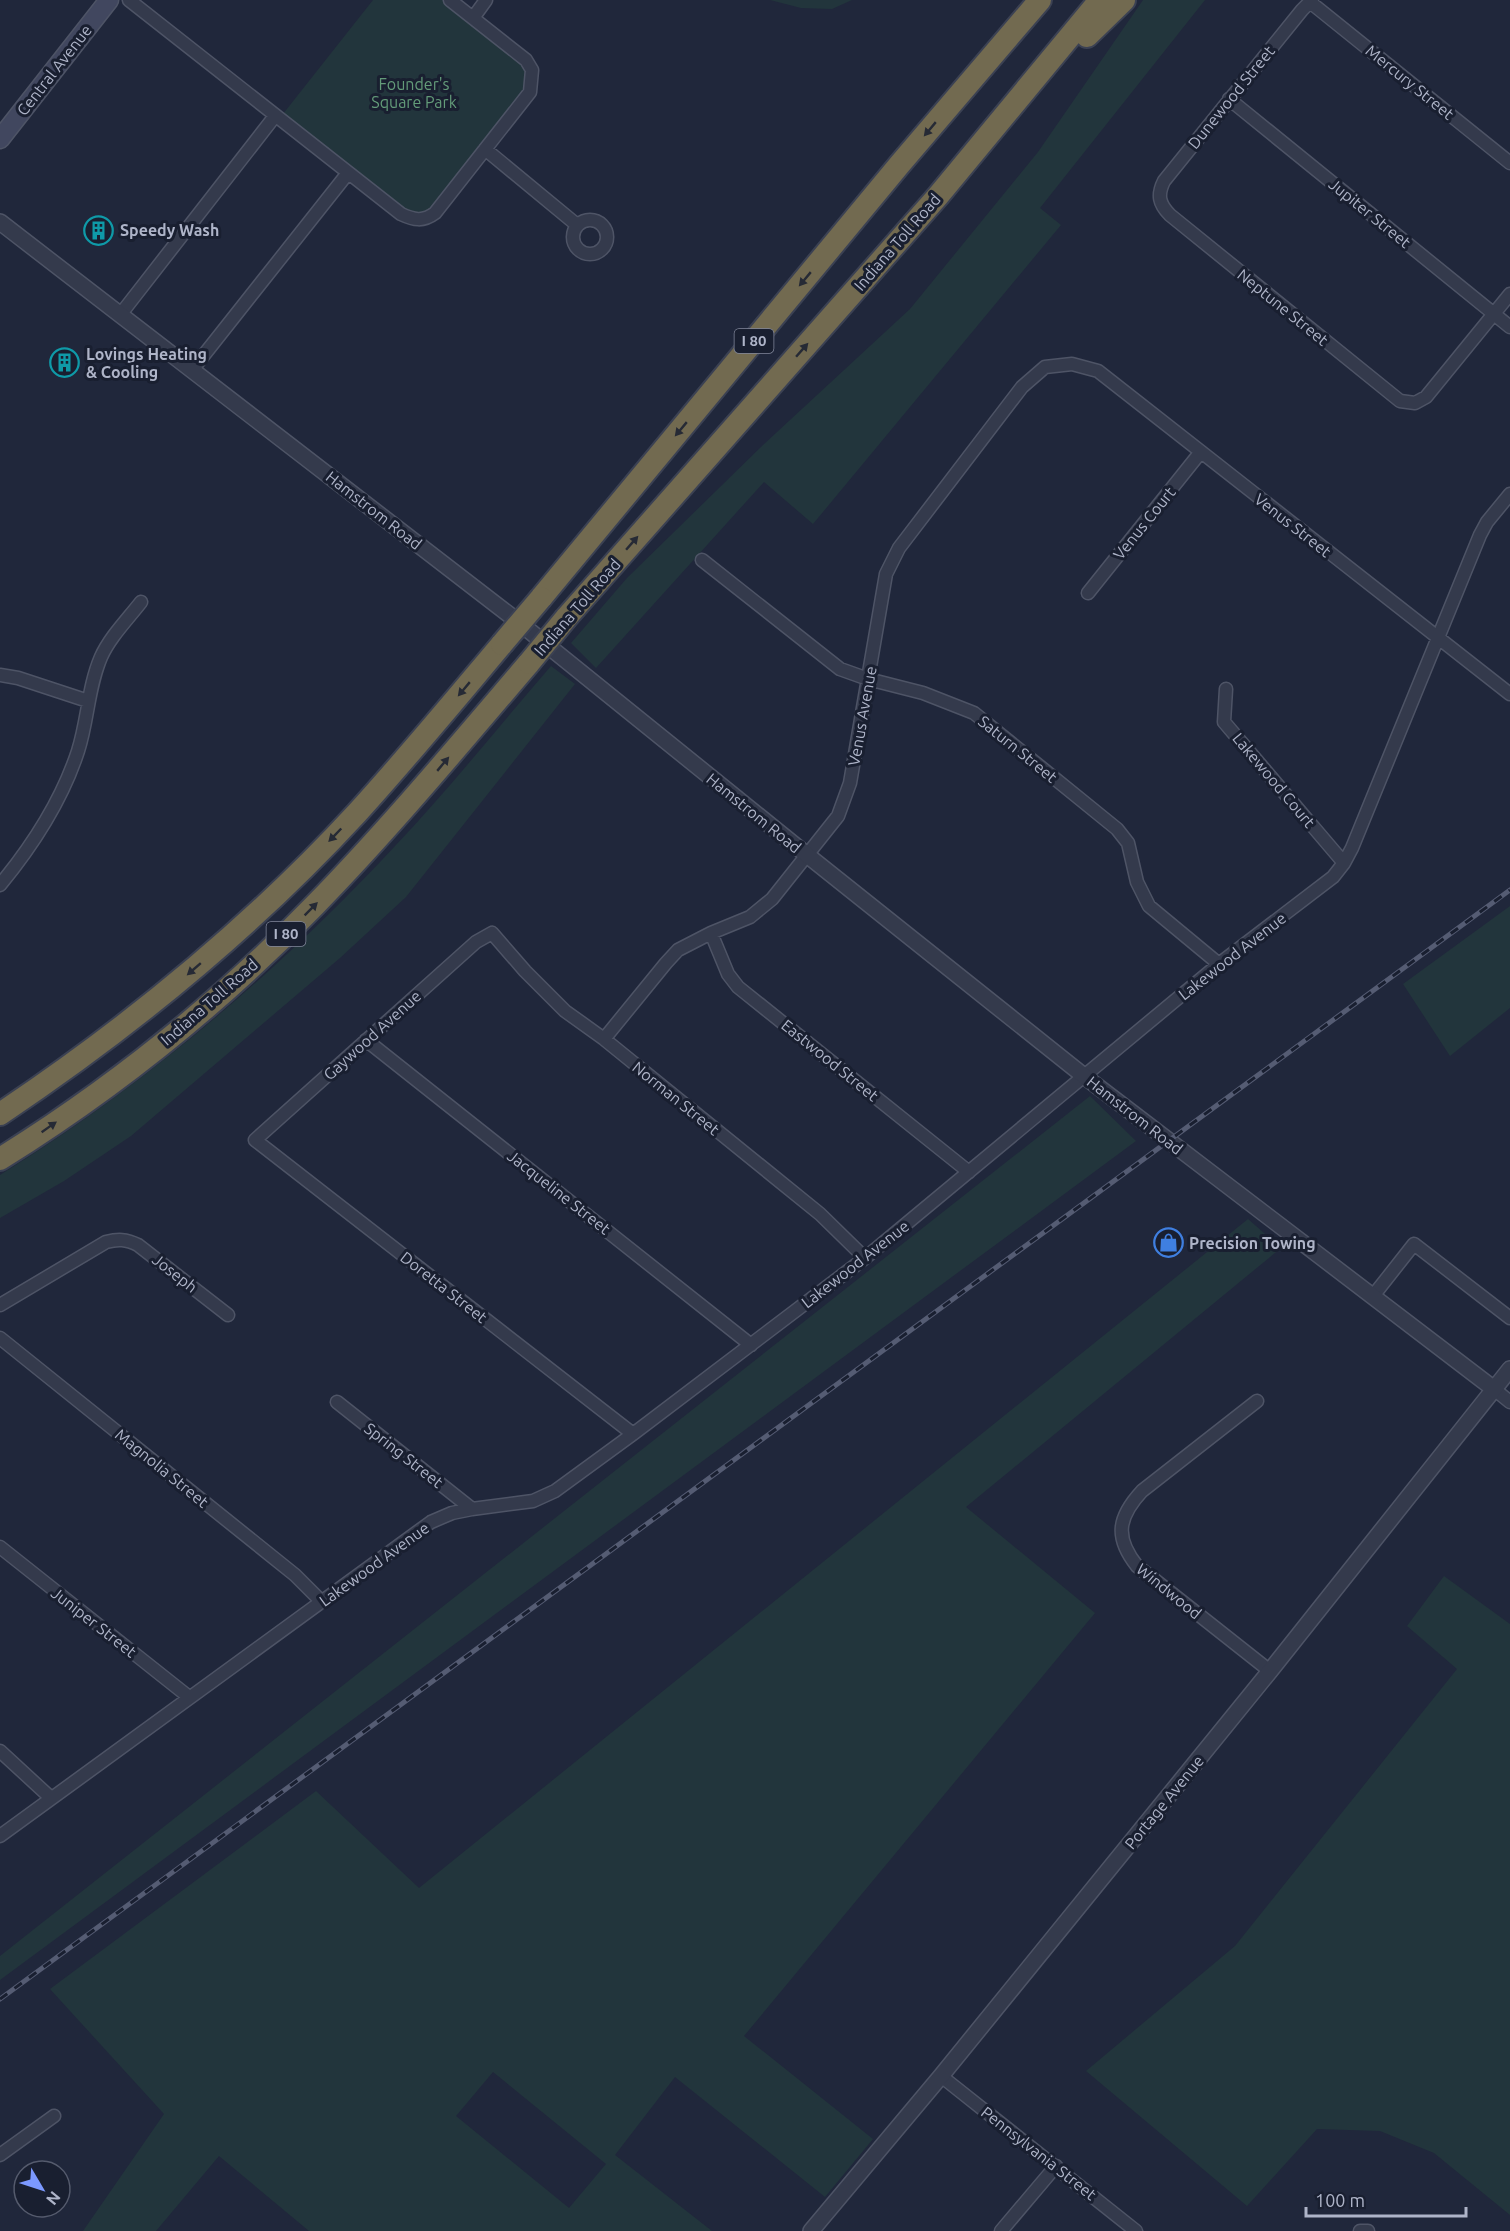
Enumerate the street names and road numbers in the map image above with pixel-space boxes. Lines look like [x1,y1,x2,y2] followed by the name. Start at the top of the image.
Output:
[13,21,95,119] street label: Central Avenue
[1184,41,1278,152] street label: Dunewood Street
[1362,41,1458,123] street label: Mercury Street
[1326,175,1415,252] street label: Jupiter Street
[850,190,944,294] street label: Indiana Toll Road
[1234,265,1332,349] street label: Neptune Street
[734,329,774,353] road number: I 80
[323,467,425,553] street label: Hamstrom Road
[1109,483,1179,563] street label: Venus Court
[1251,490,1335,561] street label: Venus Street
[530,555,624,659] street label: Indiana Toll Road
[844,665,880,767] street label: Venus Avenue
[975,712,1061,787] street label: Saturn Street
[1229,729,1319,831] street label: Lakewood Court
[703,769,805,857] street label: Hamstrom Road
[1175,909,1289,1003] street label: Lakewood Avenue
[266,922,306,946] road number: I 80
[157,955,261,1049] street label: Indiana Toll Road
[320,987,424,1083] street label: Gaywood Avenue
[778,1015,883,1105] street label: Eastwood Street
[629,1058,724,1139] street label: Norman Street
[1084,1072,1186,1158] street label: Hamstrom Road
[504,1146,614,1238] street label: Jacqueline Street
[798,1217,912,1311] street label: Lakewood Avenue
[397,1248,491,1327] street label: Doretta Street
[149,1250,201,1296] street label: Joseph
[361,1419,447,1492] street label: Spring Street
[112,1425,213,1511] street label: Magnolia Street
[316,1518,432,1610] street label: Lakewood Avenue
[1133,1559,1205,1623] street label: Windwood
[48,1583,141,1661] street label: Juniper Street
[1121,1752,1207,1852] street label: Portage Avenue
[978,2103,1101,2204] street label: Pennsylvania Street

